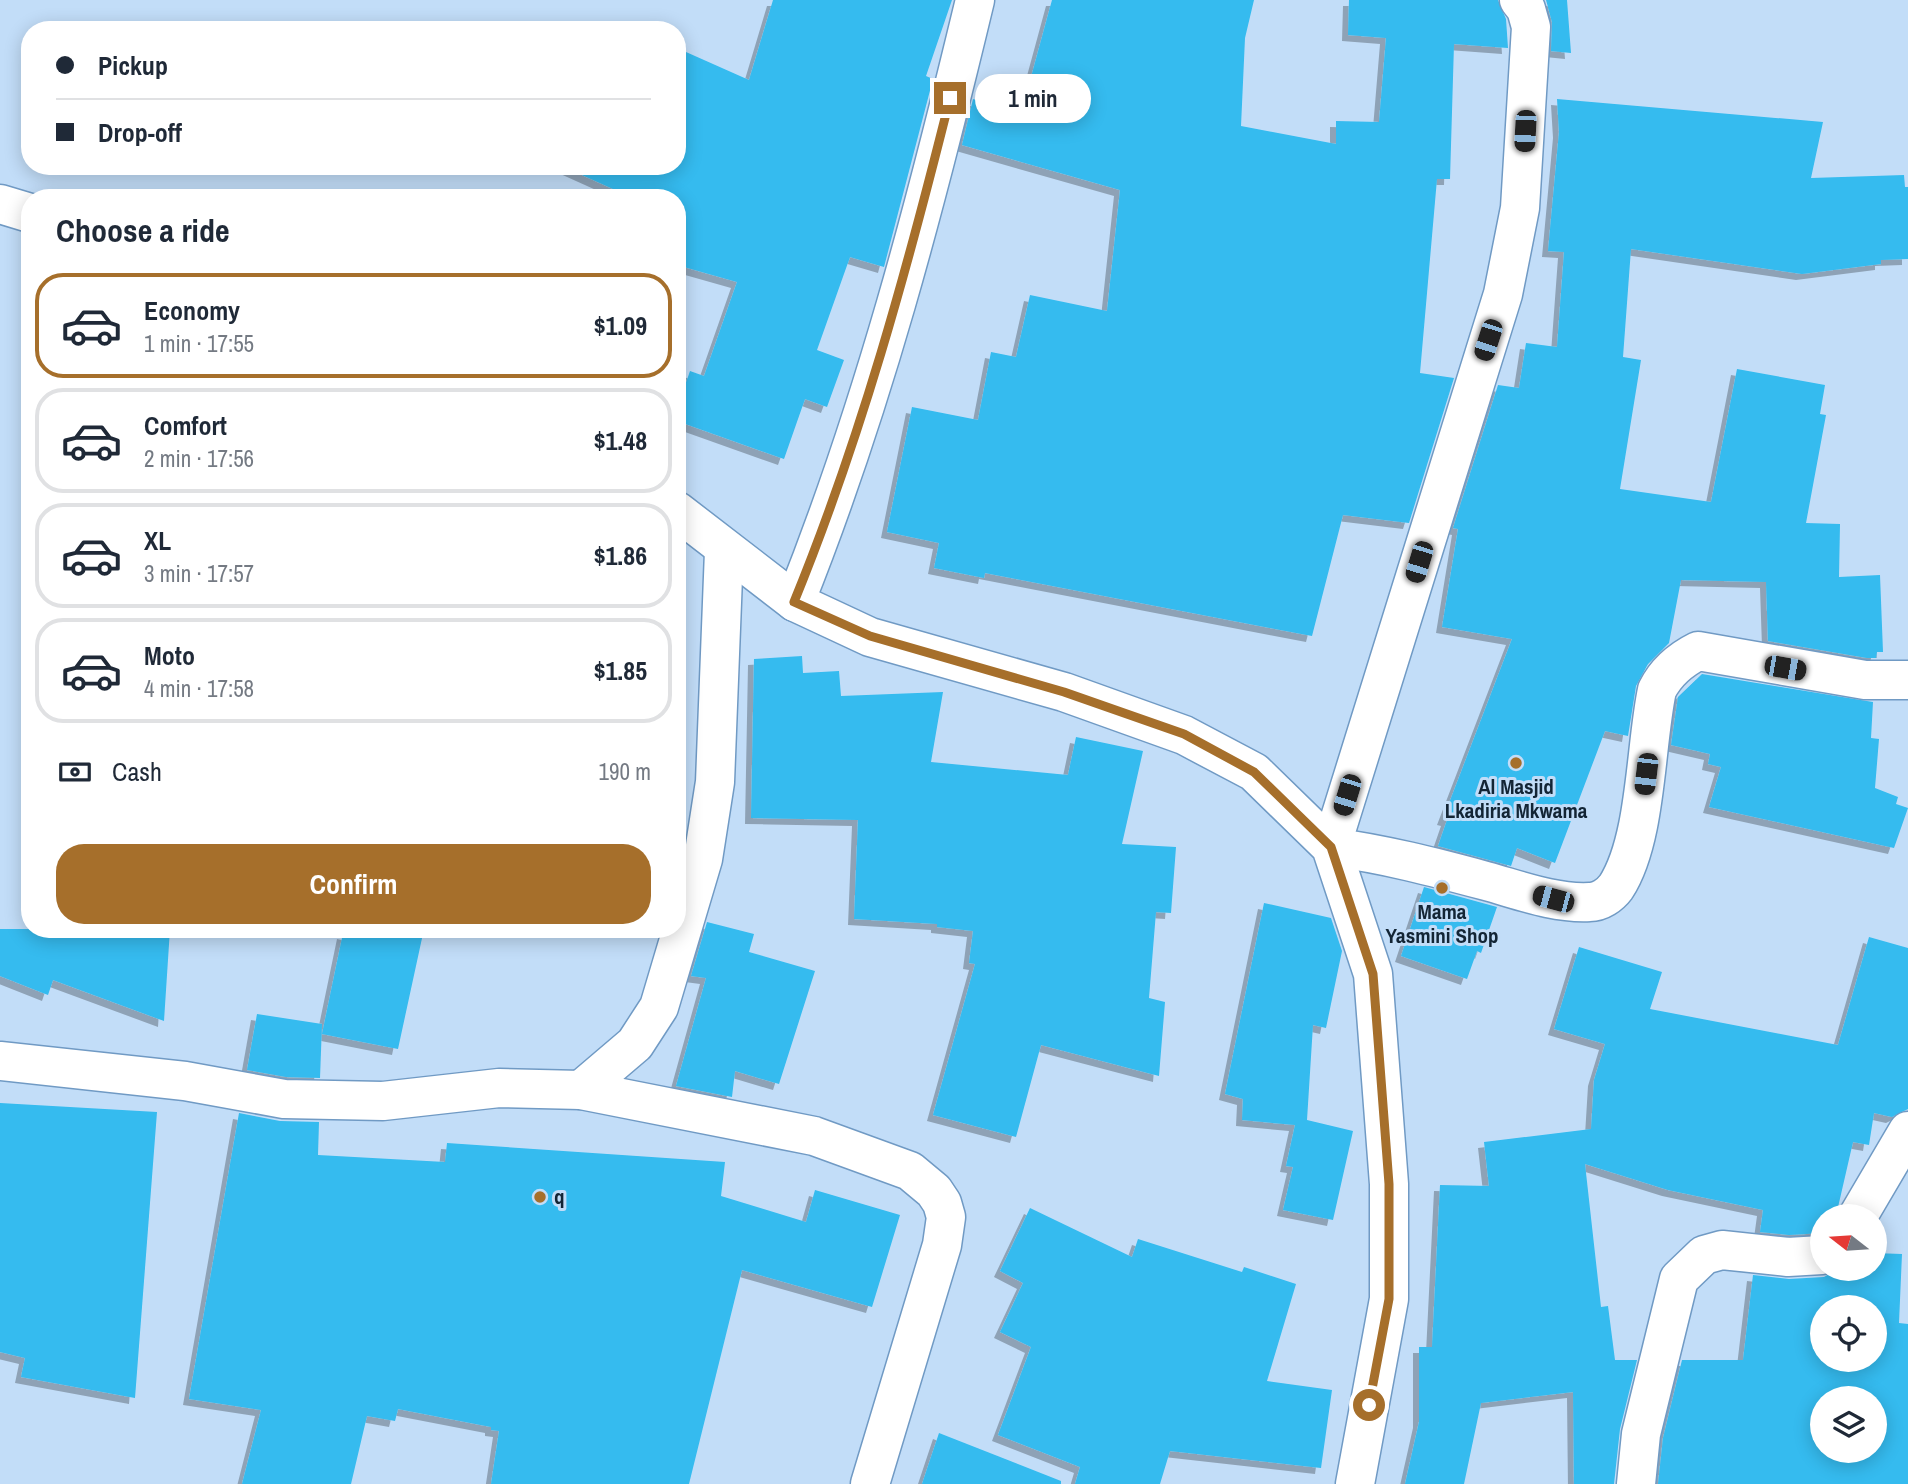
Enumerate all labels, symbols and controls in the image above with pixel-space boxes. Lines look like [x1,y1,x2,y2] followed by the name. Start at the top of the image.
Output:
[98,48,168,83] text: Pickup
[974,74,1090,122] callout: 1 min
[934,82,966,114] route end
[1008,83,1058,114] text: 1 min
[1514,109,1537,153] car
[98,115,182,150] text: Drop-off
[56,209,230,252] text: Choose a ride
[144,293,240,328] text: Economy
[60,294,123,357] icon: car
[594,308,647,343] text: $1.09
[1472,317,1505,363] car
[144,328,254,359] text: 1 min · 17:55
[144,408,227,443] text: Comfort
[60,409,123,472] icon: car
[594,423,647,458] text: $1.48
[144,443,254,474] text: 2 min · 17:56
[144,523,171,558] text: XL
[60,524,123,587] icon: car
[594,538,647,573] text: $1.86
[1403,539,1436,585] car
[144,558,254,589] text: 3 min · 17:57
[144,638,195,673] text: Moto
[60,639,123,702] icon: car
[594,653,647,688] text: $1.85
[1763,654,1808,682] car
[144,673,254,704] text: 4 min · 17:58
[1634,752,1659,796] car
[56,753,94,791] icon: cash
[112,754,162,789] text: Cash
[1508,755,1524,771] marker: Al Masjid Lkadiria Mkwama
[599,756,651,787] text: 190 m
[1331,772,1364,818] car
[1445,772,1588,825] place label: Al Masjid Lkadiria Mkwama
[56,844,651,924] button: Confirm
[1434,880,1450,896] marker: Mama Yasmini Shop
[1530,883,1577,915] car
[1386,897,1498,950] place label: Mama Yasmini Shop
[554,1182,565,1211] place label: q
[532,1189,548,1205] marker: q
[1810,1204,1886,1281] north arrow
[1810,1204,1887,1463] map controls
[1810,1295,1887,1372] button: locate
[1810,1386,1887,1463] button: layers
[1353,1389,1385,1421] route start

